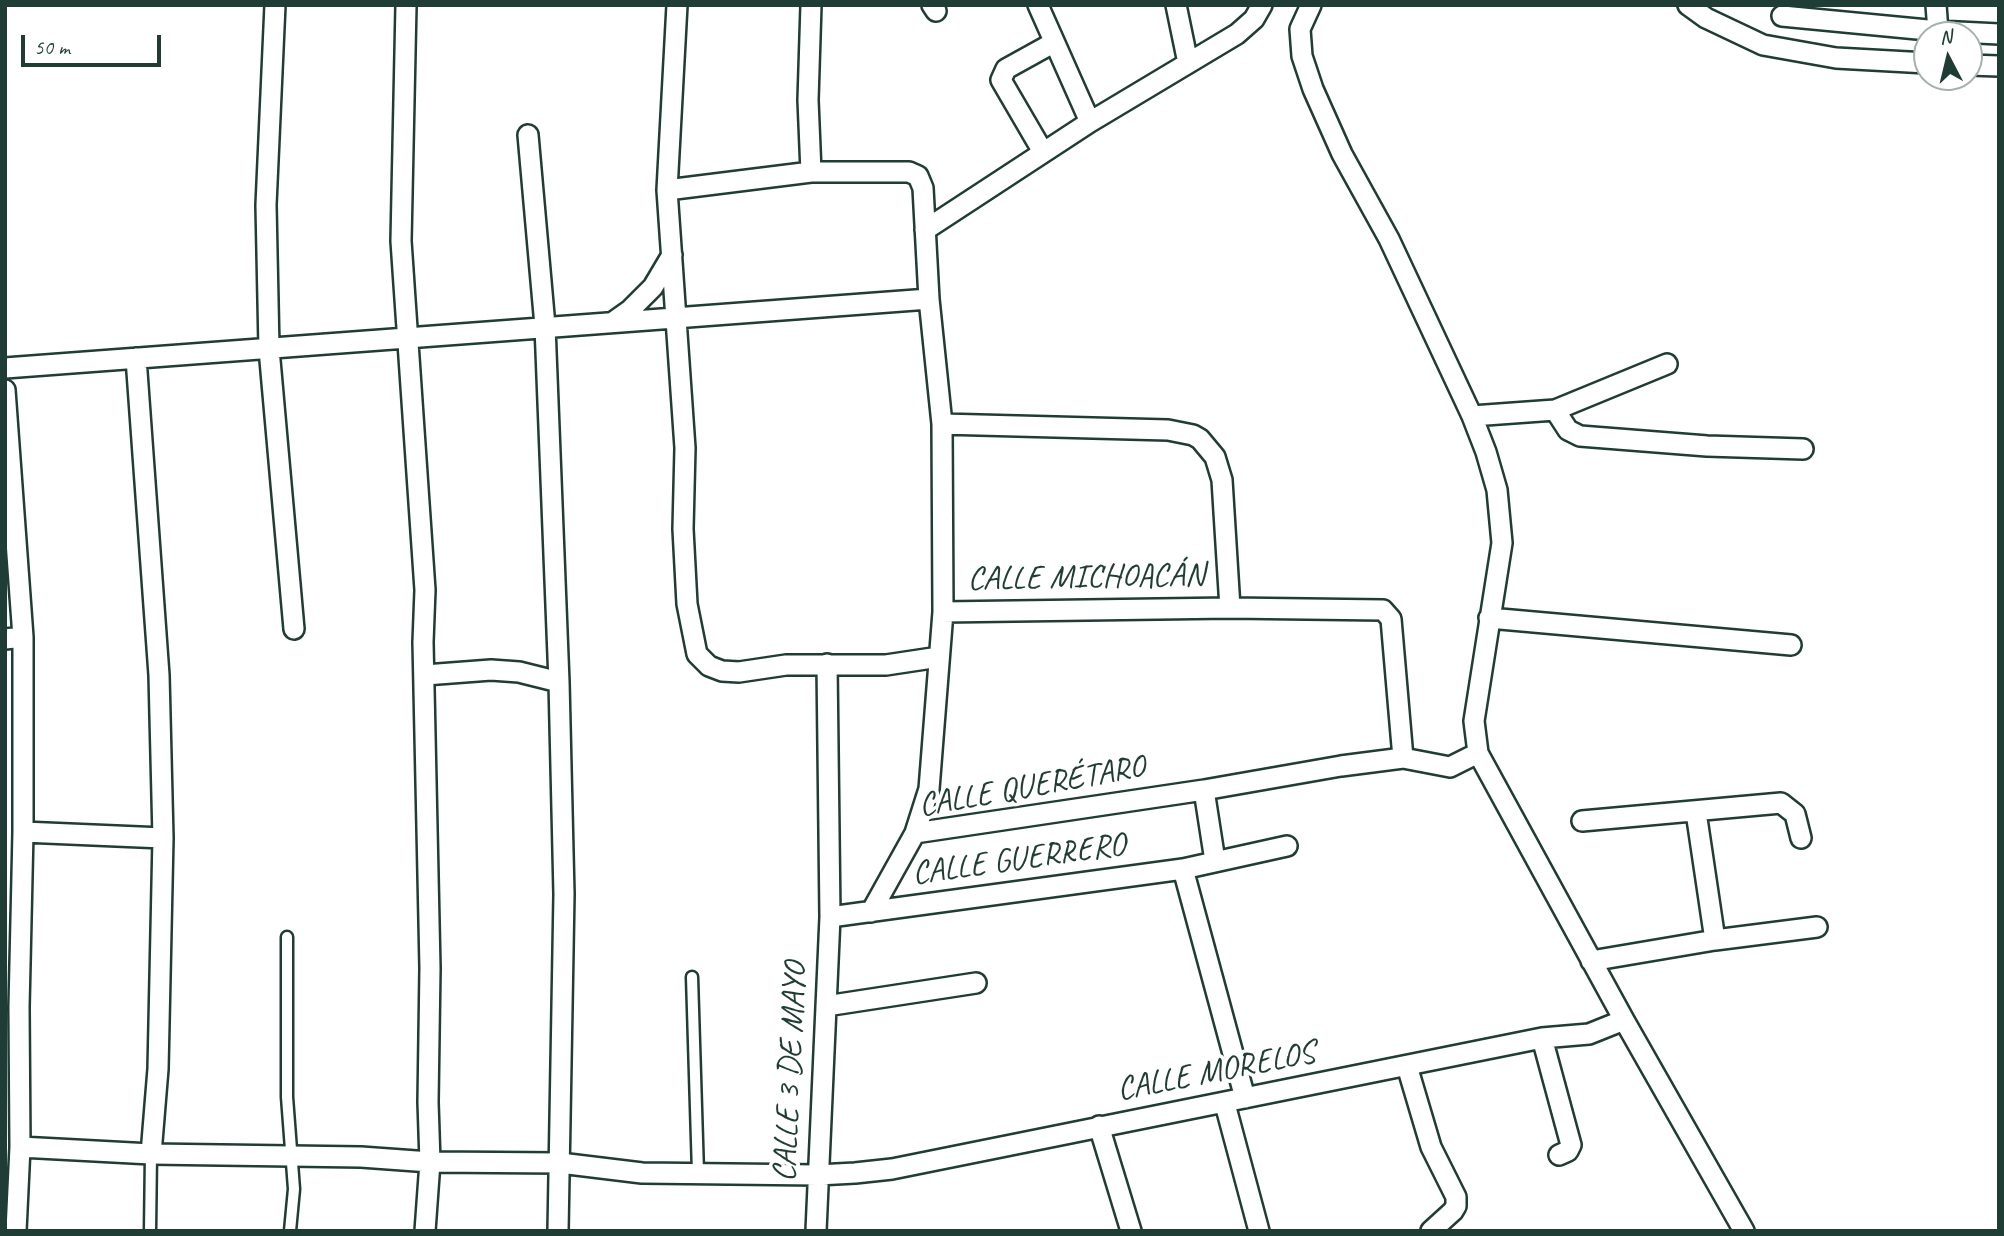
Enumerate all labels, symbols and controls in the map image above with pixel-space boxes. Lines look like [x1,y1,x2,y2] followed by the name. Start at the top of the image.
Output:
[24,21,164,65] scale bar
[1913,21,1983,91] north arrow
[1938,25,1953,50] text: N
[34,34,70,60] text: 50 m
[967,556,1205,600] street label: CALLE MICHOACÁN
[916,748,1148,826] street label: CALLE QUERÉTARO
[910,825,1128,895] street label: CALLE GUERRERO
[765,961,817,1183] street label: CALLE 3 DE MAYO
[1114,1033,1318,1111] street label: CALLE MORELOS

